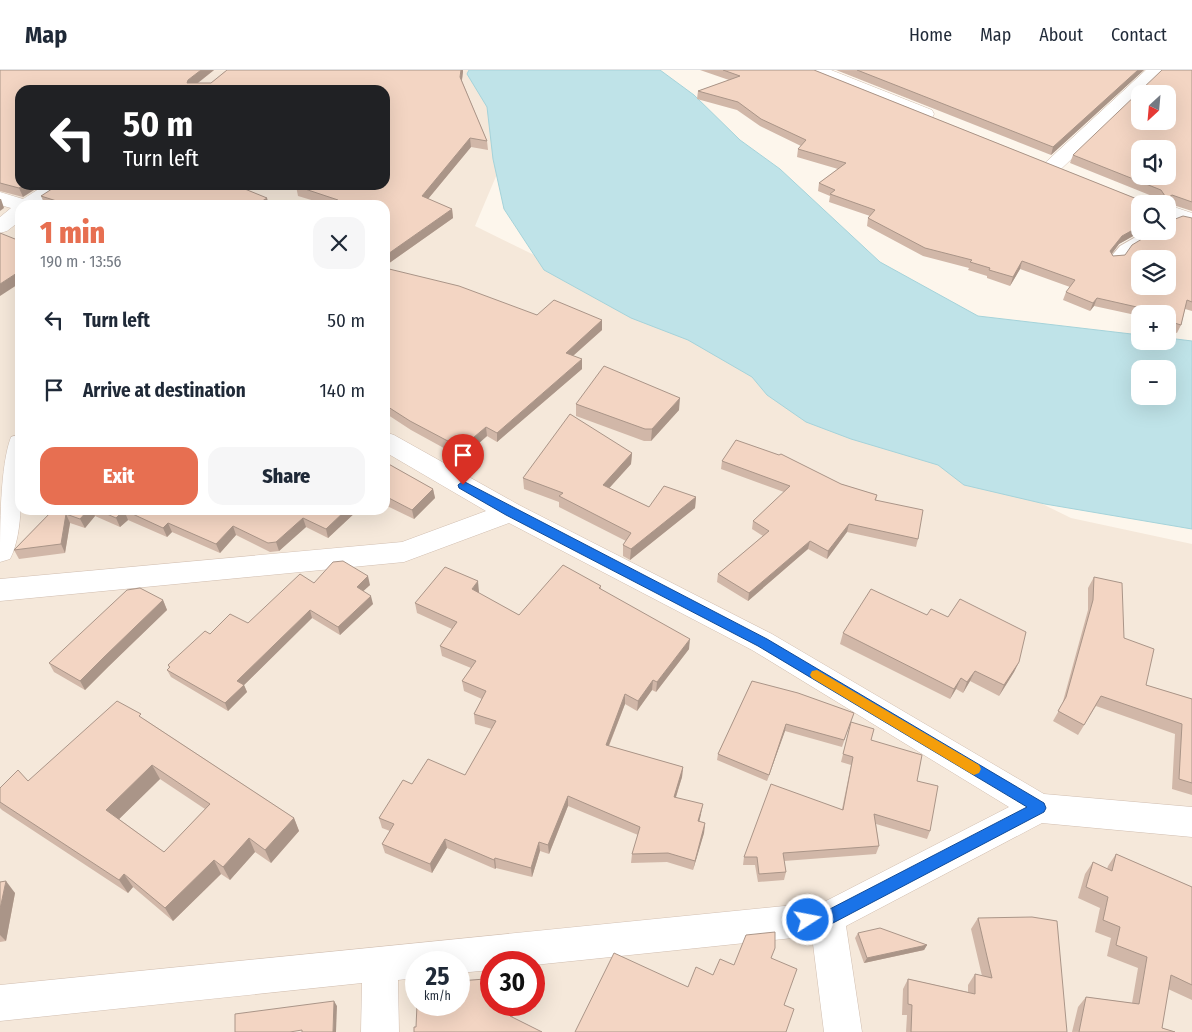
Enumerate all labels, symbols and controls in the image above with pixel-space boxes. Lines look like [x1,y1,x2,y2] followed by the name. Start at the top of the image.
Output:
[25,21,67,49] text: Map
[909,24,952,46] text: Home
[980,24,1011,46] text: Map
[1039,24,1083,46] text: About
[1111,24,1167,46] text: Contact
[1131,85,1176,130] north arrow
[1131,85,1176,405] map controls
[123,103,193,145] text: 50 m
[40,105,105,170] icon: left
[1131,140,1176,185] button: sound
[123,145,199,172] text: Turn left
[1131,195,1176,240] button: search
[40,215,105,251] text: 1 min
[313,217,365,269] button: close
[1131,250,1176,295] button: layers
[40,252,122,271] text: 190 m · 13:56
[1131,305,1176,350] button: +
[40,306,68,334] icon: left
[83,309,150,332] text: Turn left
[327,309,365,332] text: 50 m
[1131,360,1176,405] button: −
[40,376,68,404] icon: arrive
[83,379,246,402] text: Arrive at destination
[319,379,365,402] text: 140 m
[442,434,484,485] pin
[449,441,477,469] icon: arrive
[40,447,198,505] button: Exit
[208,447,365,505] button: Share
[781,893,833,945] position arrow
[480,951,545,1016] speed limit sign: 30
[426,962,449,992] text: 25
[424,989,451,1003] text: km/h

